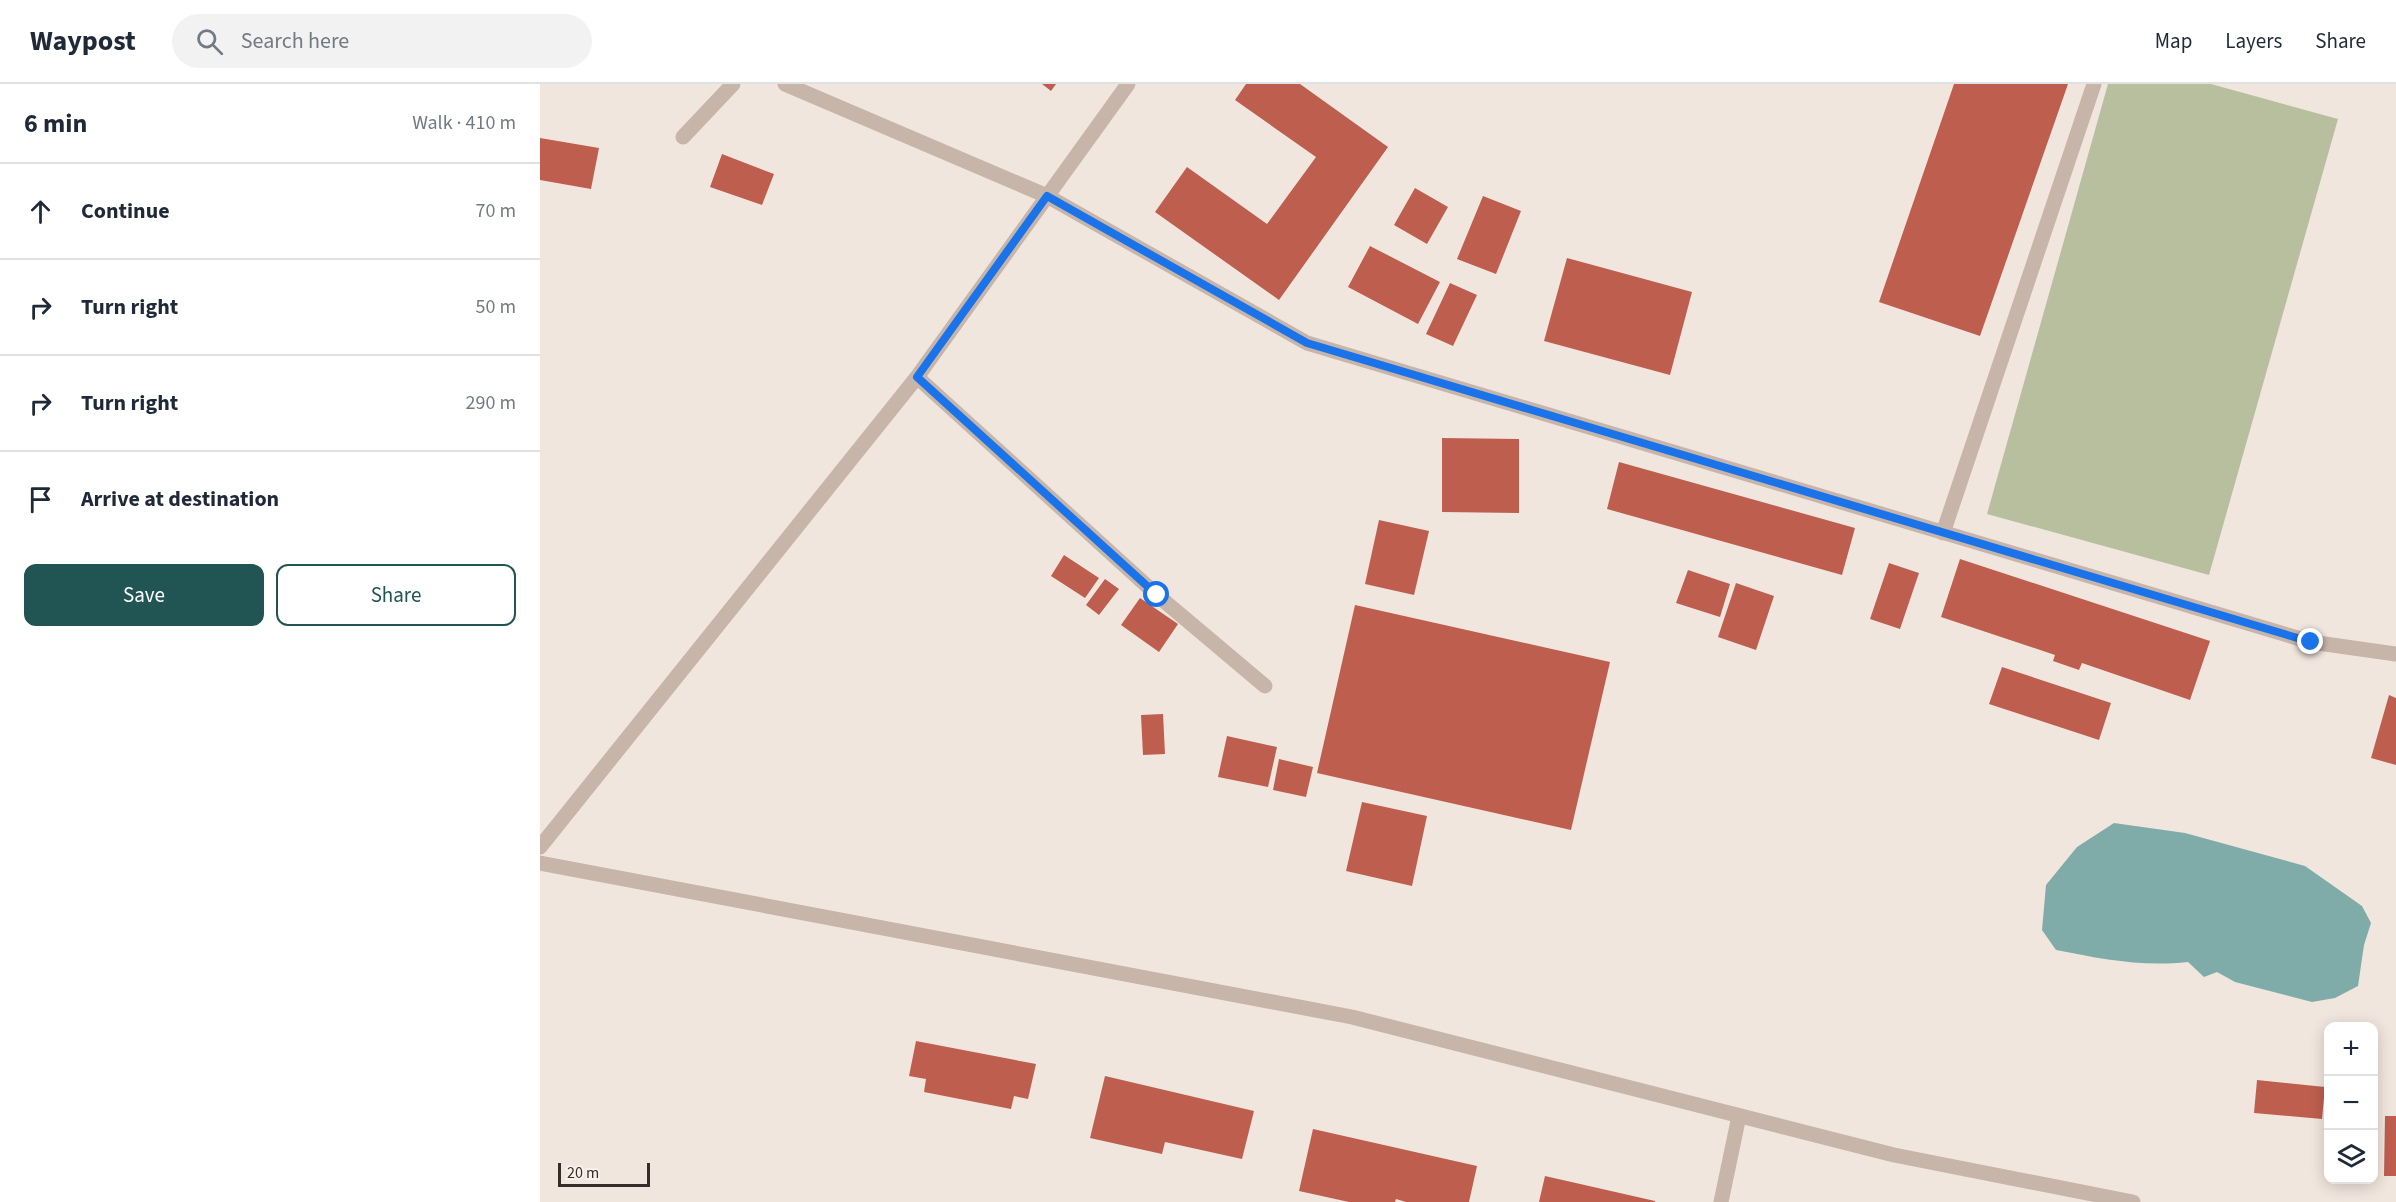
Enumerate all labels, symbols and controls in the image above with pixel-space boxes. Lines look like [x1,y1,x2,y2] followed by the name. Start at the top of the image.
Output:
[172,14,592,68] search box
[30,21,136,61] text: Waypost
[193,25,226,58] icon: search
[241,25,349,57] text: Search here
[2155,26,2192,56] text: Map
[2225,26,2282,56] text: Layers
[2315,26,2366,56] text: Share
[24,105,87,142] text: 6 min
[412,109,516,137] text: Walk · 410 m
[24,195,57,228] icon: ahead
[81,195,170,227] text: Continue
[476,197,516,225] text: 70 m
[24,291,57,324] icon: right
[81,291,178,323] text: Turn right
[476,293,516,321] text: 50 m
[24,387,57,420] icon: right
[81,387,178,419] text: Turn right
[466,389,516,417] text: 290 m
[24,483,57,516] icon: arrive
[81,483,279,515] text: Arrive at destination
[24,564,264,626] button: Save
[276,564,516,626] button: Share
[1143,581,1169,607] route start
[2297,628,2323,654] route end
[2324,1022,2378,1184] map controls
[2324,1022,2378,1076] button: +
[2324,1076,2378,1130] button: −
[2324,1130,2378,1184] button: layers
[558,1160,650,1188] scale bar
[567,1162,599,1184] text: 20 m

